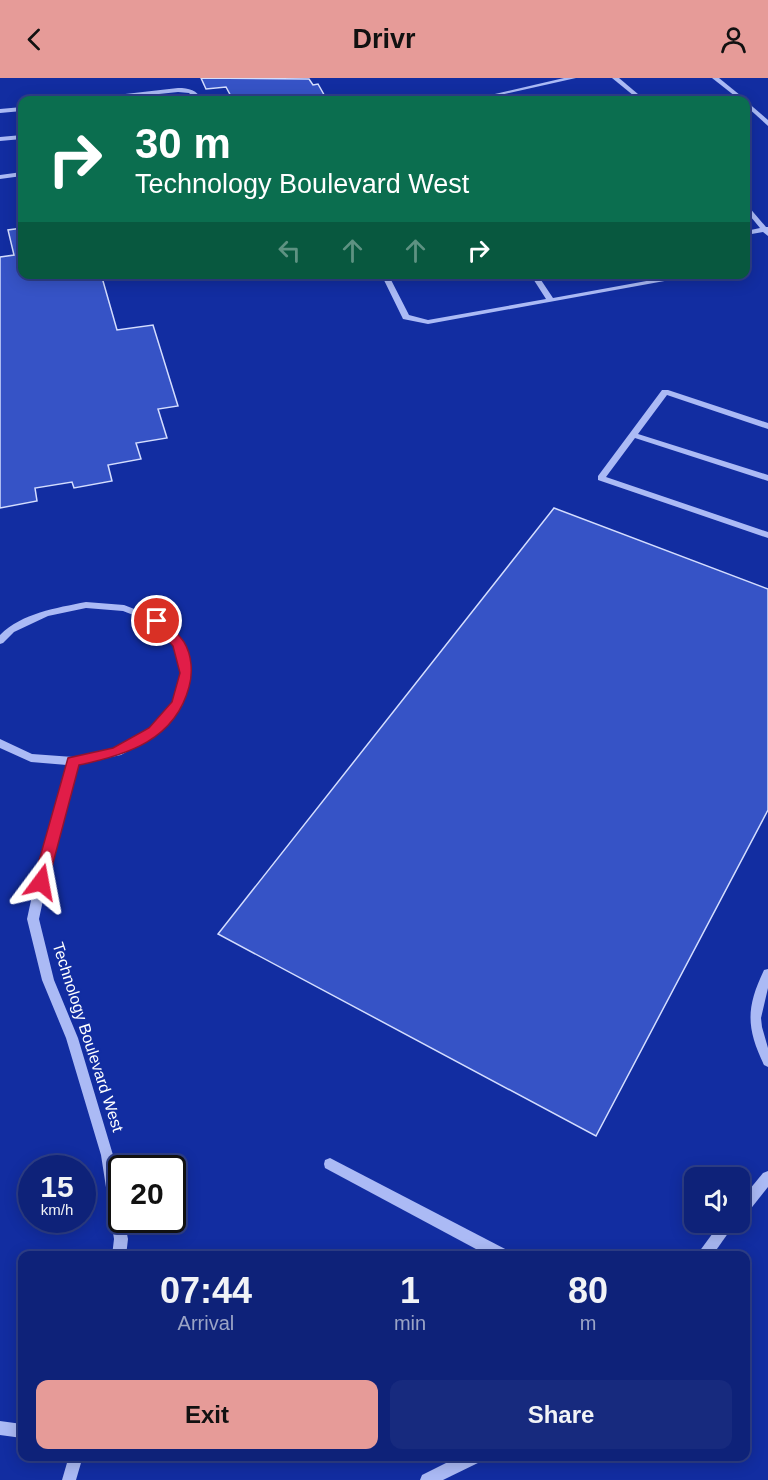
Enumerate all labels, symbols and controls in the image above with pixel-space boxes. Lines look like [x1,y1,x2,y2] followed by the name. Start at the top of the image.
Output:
[18,23,51,56] icon: back
[717,23,750,56] icon: person
[352,24,416,54] text: Drivr
[36,120,114,198] icon: right
[135,120,231,167] text: 30 m
[135,169,469,199] text: Technology Boulevard West
[273,234,306,267] icon: left
[336,234,369,267] icon: ahead
[399,234,432,267] icon: ahead
[462,234,495,267] icon: right
[131,595,182,646] pin
[140,604,173,637] icon: arrive
[9,850,73,914] position arrow
[49,940,127,1134] street label: Technology Boulevard West
[108,1155,186,1233] speed limit sign: 20
[684,1167,750,1233] map controls
[684,1167,750,1233] button: sound
[40,1170,74,1203] text: 15
[41,1201,73,1218] text: km/h
[160,1270,252,1311] text: 07:44
[400,1270,420,1311] text: 1
[568,1270,608,1311] text: 80
[178,1312,234,1334] text: Arrival
[394,1312,426,1334] text: min
[580,1312,596,1334] text: m
[36,1380,378,1449] button: Exit
[390,1380,732,1449] button: Share

